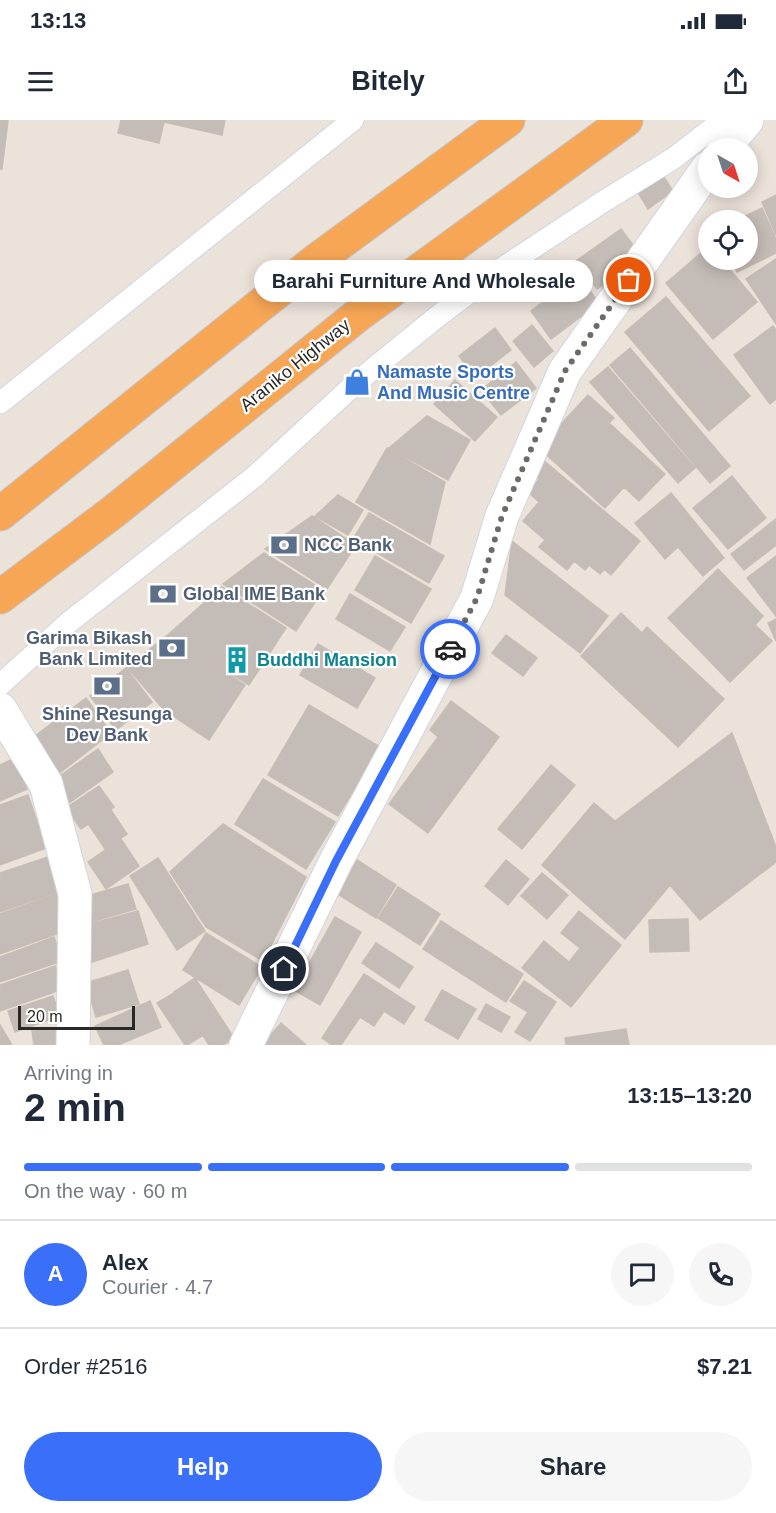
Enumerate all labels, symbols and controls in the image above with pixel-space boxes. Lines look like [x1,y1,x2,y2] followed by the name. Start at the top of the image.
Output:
[30,8,86,33] text: 13:13
[24,65,57,98] icon: menu
[719,65,752,98] icon: share
[351,66,425,96] text: Bitely
[698,138,758,198] north arrow
[698,138,758,270] map controls
[698,210,758,270] button: locate
[603,254,654,305] pin
[254,259,593,301] callout: Barahi Furniture And Wholesale
[612,263,645,296] icon: bag
[272,270,575,292] text: Barahi Furniture And Wholesale
[236,315,354,415] street label: Araniko Highway
[377,362,530,403] place label: Namaste Sports And Music Centre
[342,367,372,397] shop icon: Namaste Sports And Music Centre
[269,530,299,560] bank icon: NCC Bank
[304,535,393,555] place label: NCC Bank
[148,579,178,609] bank icon: Global IME Bank
[183,584,326,604] place label: Global IME Bank
[420,619,480,679] courier
[26,628,152,669] place label: Garima Bikash Bank Limited
[157,633,187,663] bank icon: Garima Bikash Bank Limited
[434,633,467,666] icon: car
[222,645,252,675] building icon: Buddhi Mansion
[257,650,397,670] place label: Buddhi Mansion
[92,671,122,701] bank icon: Shine Resunga Dev Bank
[42,704,173,745] place label: Shine Resunga Dev Bank
[258,943,309,994] pin
[267,952,300,985] icon: home
[18,1003,135,1030] scale bar
[27,1008,63,1025] text: 20 m
[24,1062,113,1084] text: Arriving in
[627,1083,752,1108] text: 13:15–13:20
[24,1086,126,1129] text: 2 min
[24,1180,187,1202] text: On the way · 60 m
[611,1243,674,1306] button: chat
[689,1243,752,1306] button: phone
[102,1250,148,1275] text: Alex
[48,1261,63,1286] text: A
[102,1276,213,1298] text: Courier · 4.7
[24,1354,148,1379] text: Order #2516
[697,1354,752,1379] text: $7.21
[24,1432,382,1501] button: Help
[394,1432,752,1501] button: Share

